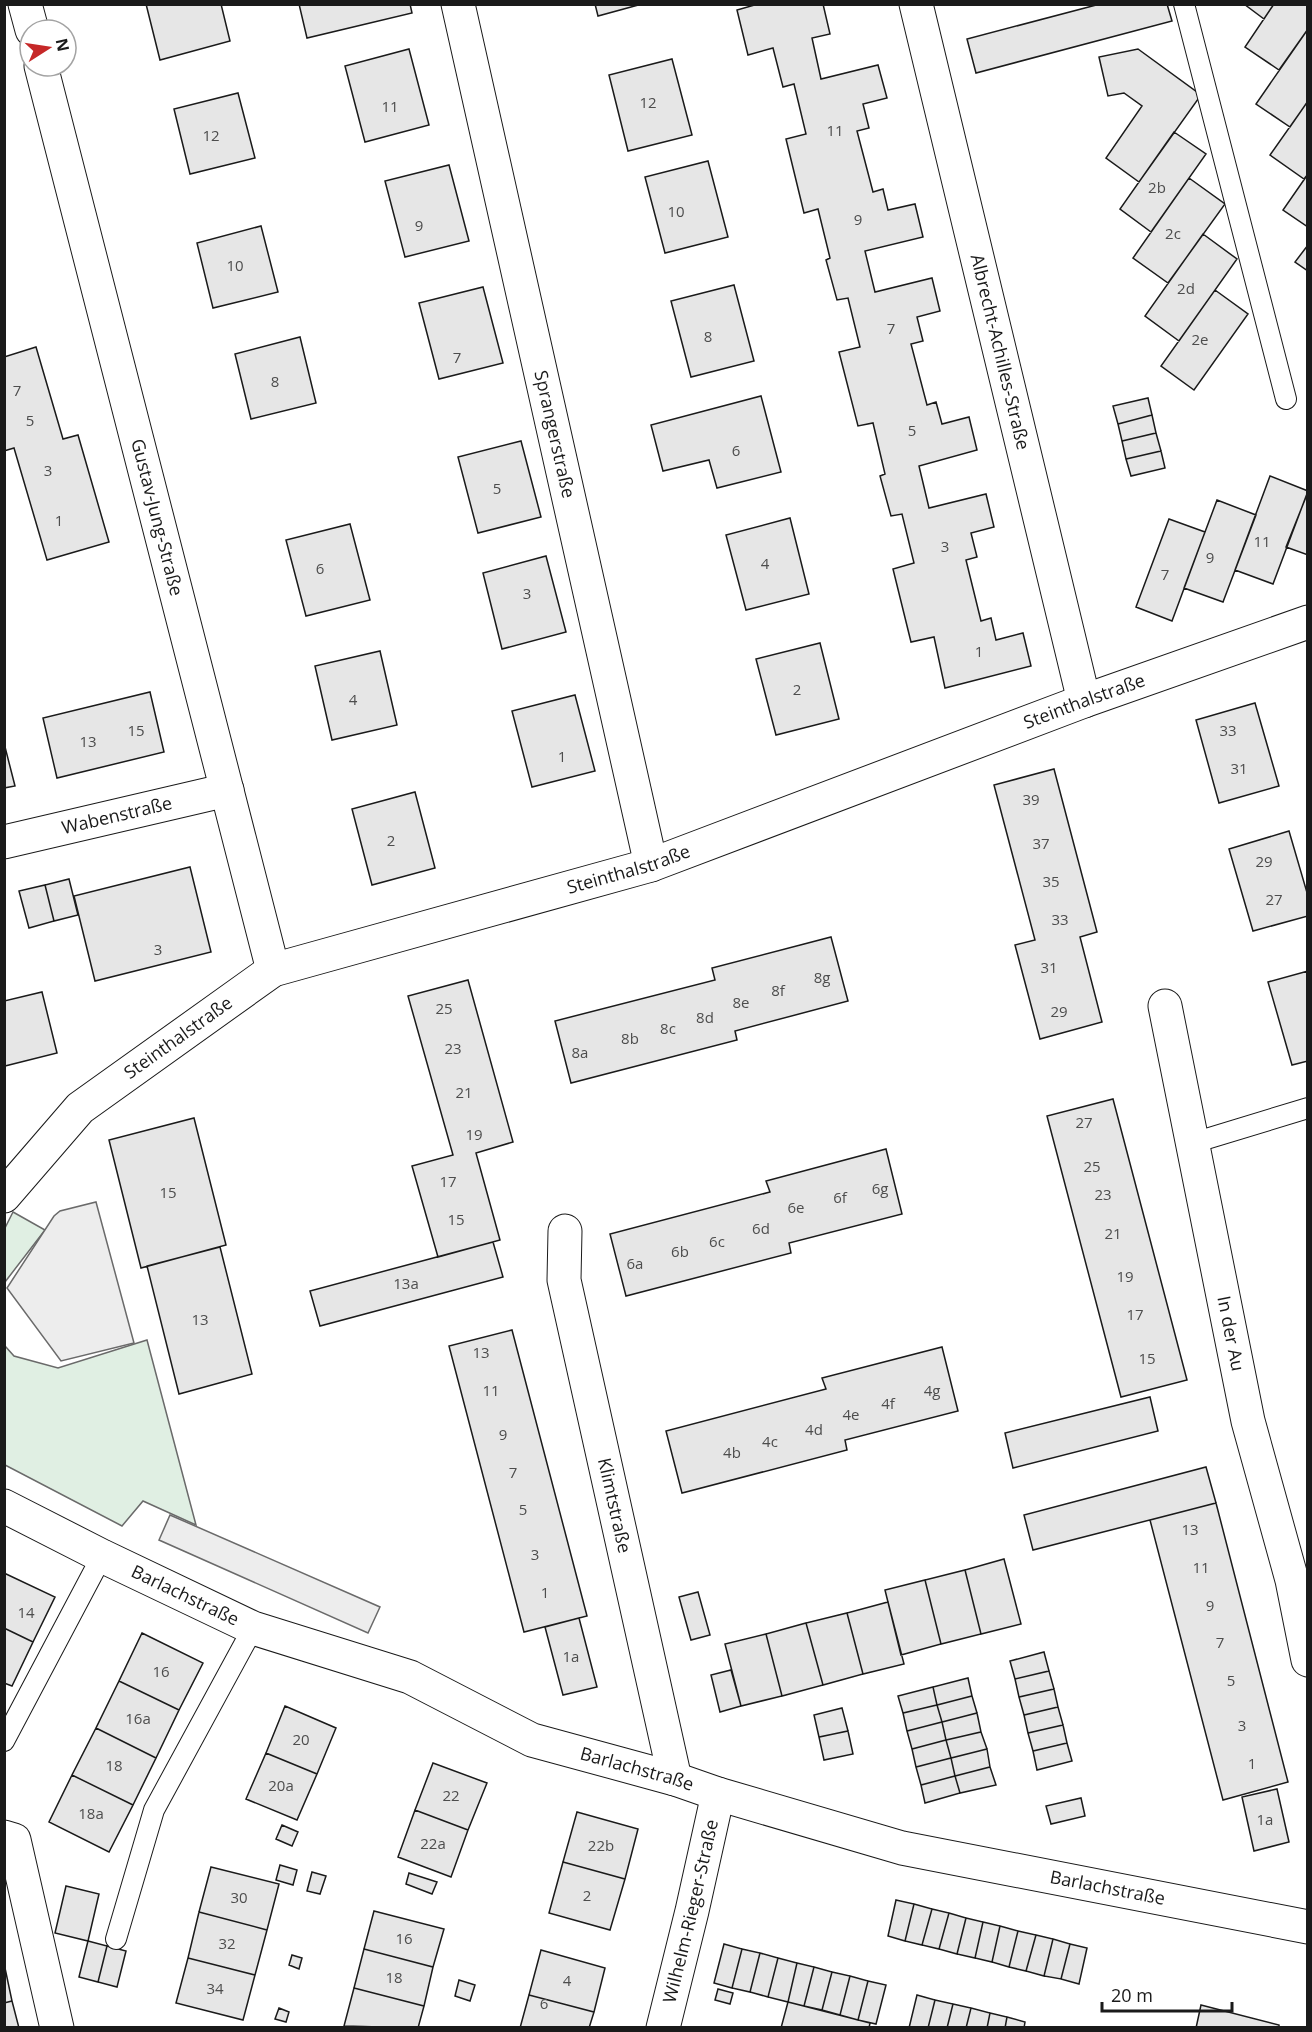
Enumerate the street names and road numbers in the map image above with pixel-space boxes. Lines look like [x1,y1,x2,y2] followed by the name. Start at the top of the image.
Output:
[966,252,1036,452] street label: Albrecht-Achilles-Straße
[529,368,581,500] street label: Sprangerstraße
[126,436,190,598] street label: Gustav-Jung-Straße
[1020,667,1148,734] street label: Steinthalstraße
[59,790,174,839] street label: Wabenstraße
[564,838,693,899] street label: Steinthalstraße
[119,990,237,1084] street label: Steinthalstraße
[1212,1294,1251,1373] street label: In der Au
[593,1455,637,1555] street label: Klimtstraße
[128,1559,243,1631] street label: Barlachstraße
[578,1741,697,1796] street label: Barlachstraße
[657,1817,723,2005] street label: Wilhelm-Rieger-Straße
[1048,1864,1167,1910] street label: Barlachstraße

